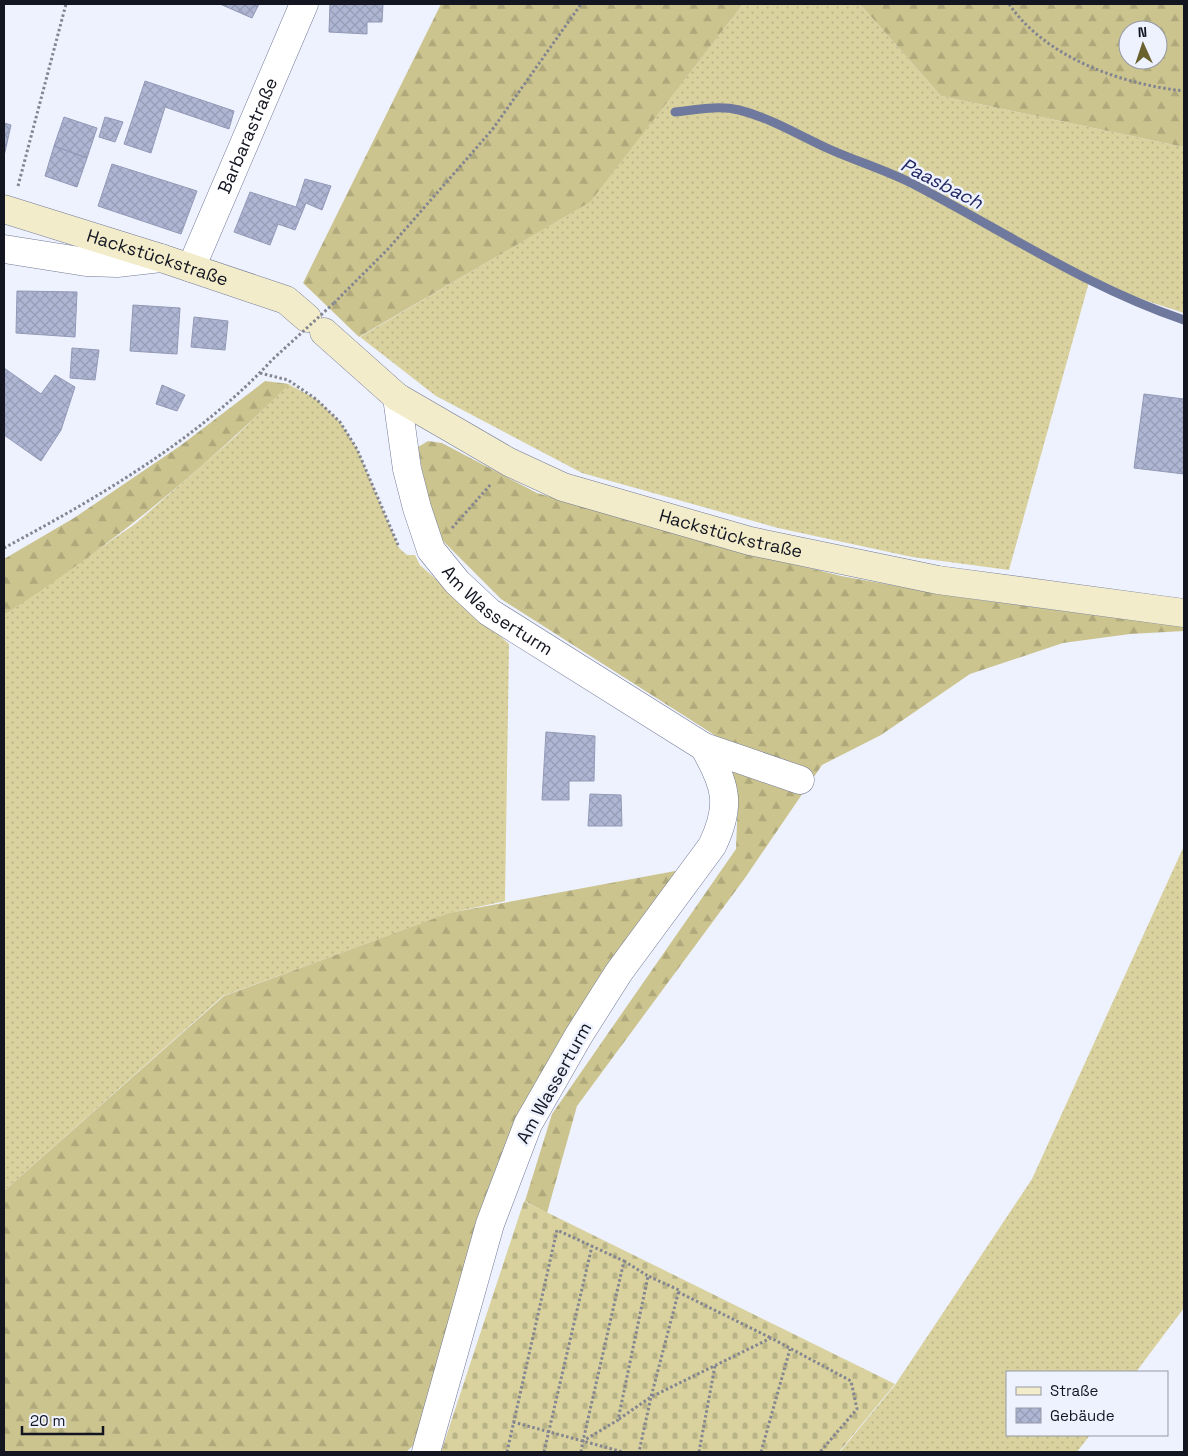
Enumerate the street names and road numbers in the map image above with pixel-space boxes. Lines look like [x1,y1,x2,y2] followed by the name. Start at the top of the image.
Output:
[212,74,282,197] street label: Barbarastraße
[84,224,231,291] street label: Hackstückstraße
[657,503,805,563] street label: Hackstückstraße
[437,560,557,660] street label: Am Wasserturm
[511,1018,596,1147] street label: Am Wasserturm

